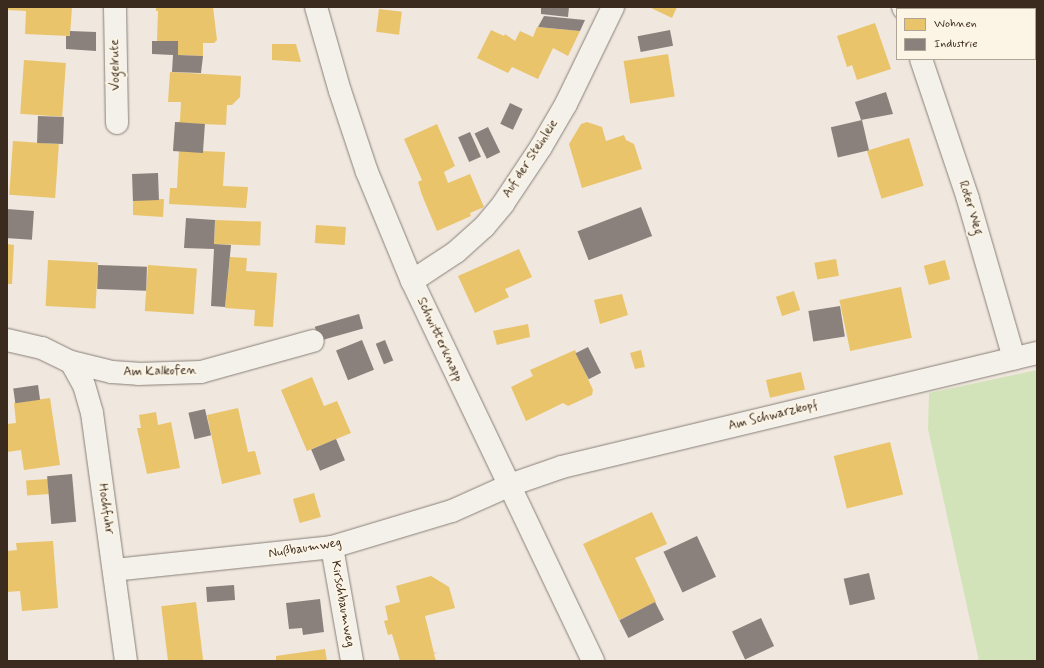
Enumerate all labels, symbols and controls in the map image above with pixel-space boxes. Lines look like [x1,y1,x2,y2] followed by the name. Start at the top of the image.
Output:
[896,8,1036,60] legend
[934,16,977,32] text: Wohnen
[934,36,978,52] text: Industrie
[108,39,124,91] street label: Vogelrute
[500,117,562,201] street label: Auf der Steinleie
[954,179,986,237] street label: Roter Weg
[413,295,465,385] street label: Schwitterknapp
[124,364,196,380] street label: Am Kalkofen
[726,397,820,435] street label: Am Schwarzkopf
[94,482,116,536] street label: Hochfuhr
[267,536,343,562] street label: Nußbaumweg
[327,560,357,648] street label: Kirschbaumweg

